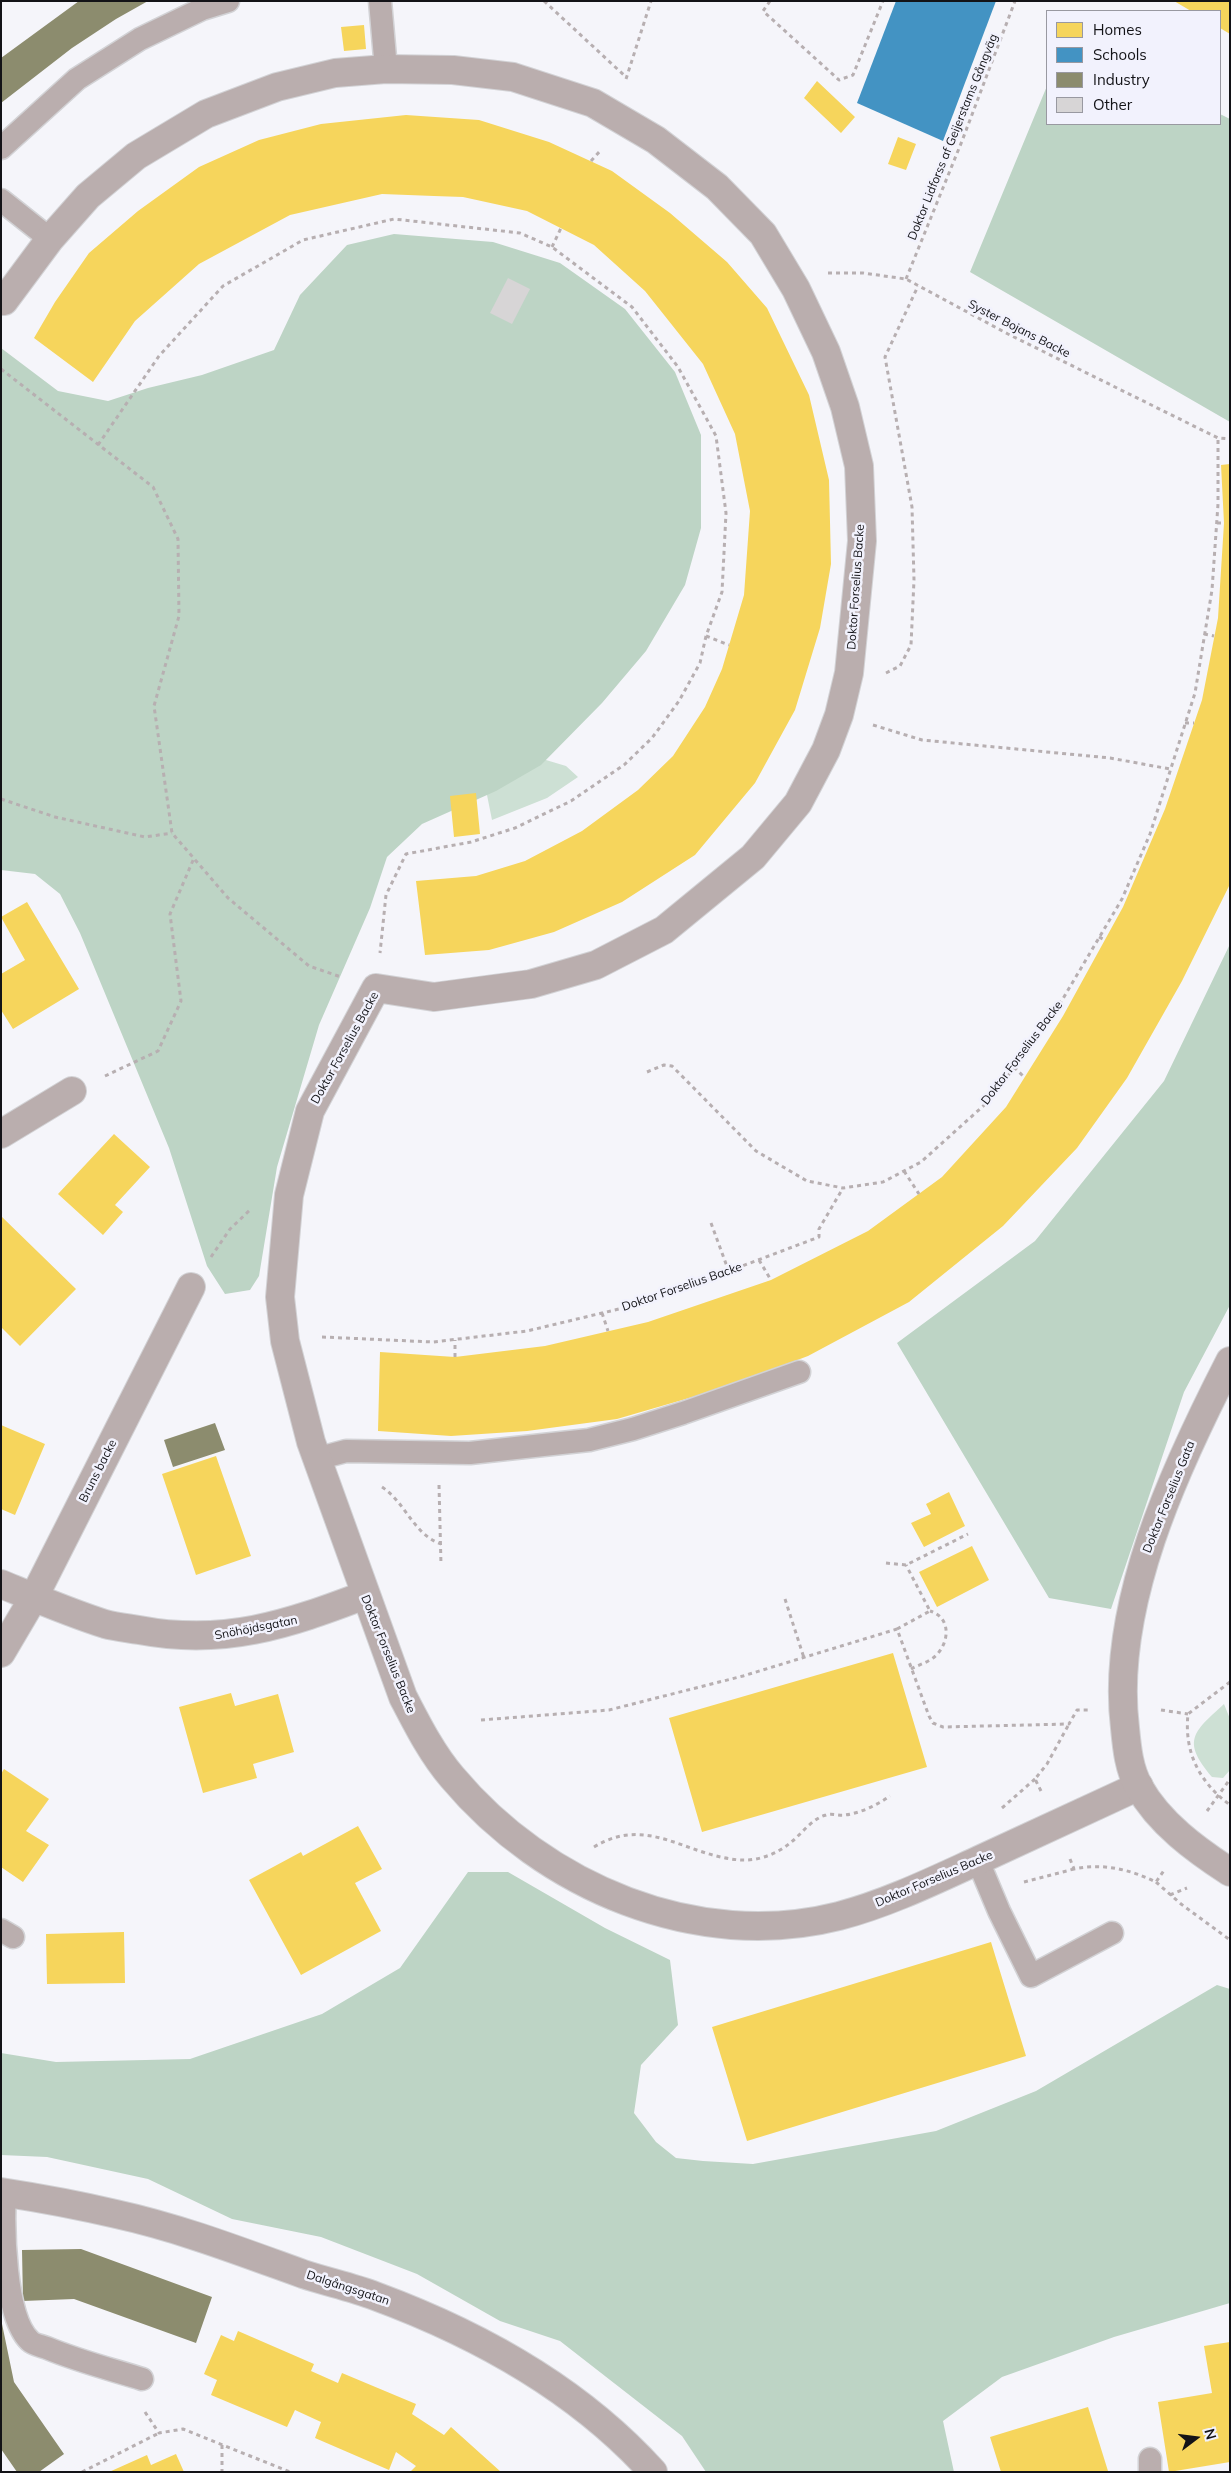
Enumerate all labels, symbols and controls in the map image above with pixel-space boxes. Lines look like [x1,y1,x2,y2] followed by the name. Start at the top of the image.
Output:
[1046,10,1221,125] legend
[1093,20,1142,39] text: Homes
[905,32,1001,242] street label: Doktor Lidforss af Geijerstams Gångväg
[1093,45,1147,64] text: Schools
[1093,70,1150,89] text: Industry
[1093,95,1132,114] text: Other
[966,297,1072,361] street label: Syster Bojans Backe
[844,524,868,650] street label: Doktor Forselius Backe
[308,989,382,1107] street label: Doktor Forselius Backe
[978,998,1066,1108] street label: Doktor Forselius Backe
[620,1260,744,1314] street label: Doktor Forselius Backe
[76,1437,120,1505] street label: Bruns backe
[1140,1439,1198,1555] street label: Doktor Forselius Gata
[358,1593,418,1715] street label: Doktor Forselius Backe
[213,1613,299,1643] street label: Snöhöjdsgatan
[873,1848,995,1910] street label: Doktor Forselius Backe
[305,2268,391,2308] street label: Dalgångsgatan
[1171,2413,1221,2463] north arrow
[1200,2427,1221,2442] text: N

